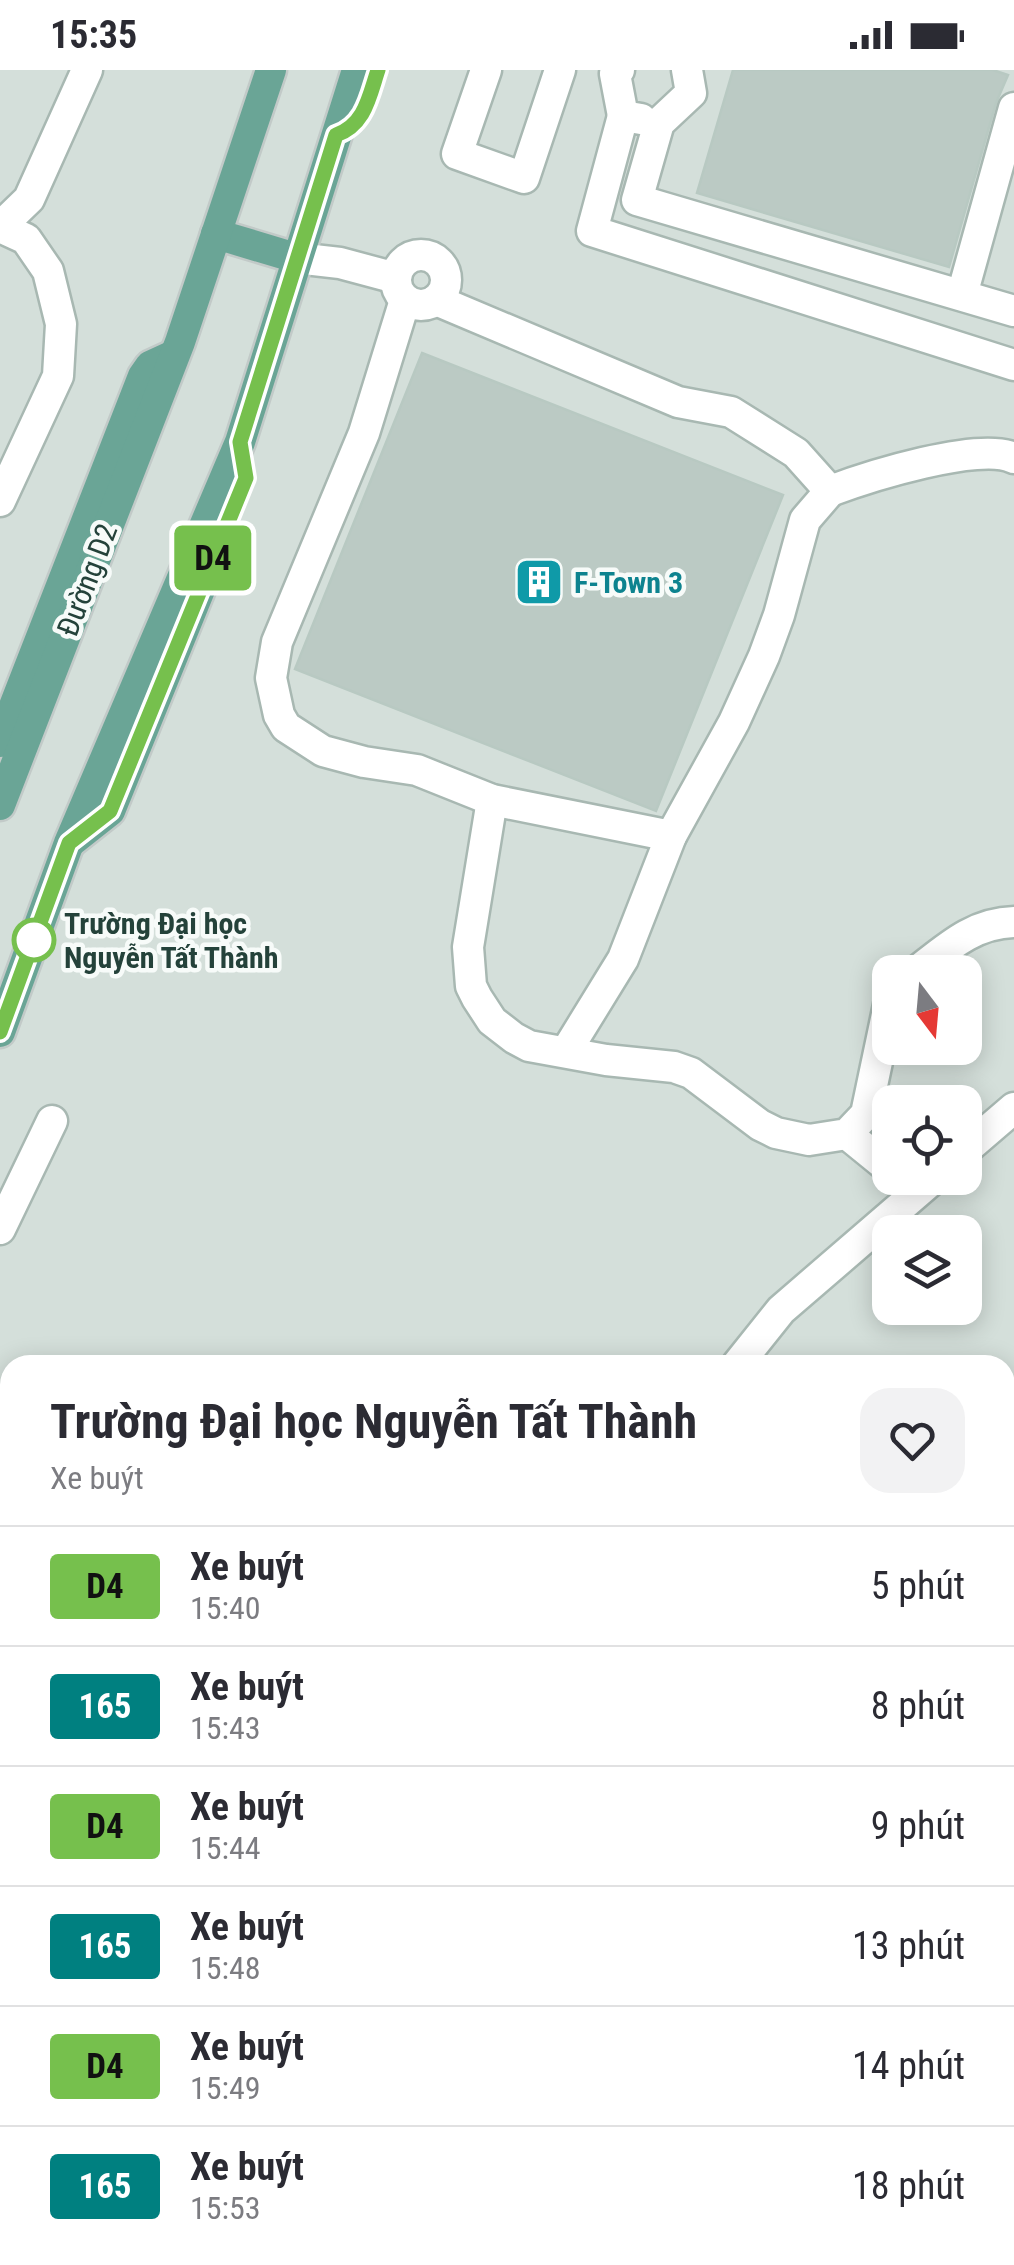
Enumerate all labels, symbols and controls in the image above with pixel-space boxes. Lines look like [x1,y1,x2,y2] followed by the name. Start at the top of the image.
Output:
[50,13,137,57] text: 15:35
[50,519,124,641] street label: Đường D2
[168,526,258,590] line badge: D4
[194,538,232,579] text: D4
[513,556,565,608] building icon: F-Town 3
[574,565,683,600] place label: F-Town 3
[64,906,278,975] place label: Trường Đại học Nguyễn Tất Thành
[13,919,55,961] marker: Trường Đại học Nguyễn Tất Thành
[872,955,982,1065] north arrow
[872,955,982,1325] map controls
[872,1085,982,1195] button: locate
[872,1215,982,1325] button: layers
[860,1388,965,1493] button: heart
[50,1393,697,1450] text: Trường Đại học Nguyễn Tất Thành
[50,1459,144,1497] text: Xe buýt
[190,1545,304,1589] text: Xe buýt
[871,1564,965,1608] text: 5 phút
[86,1566,124,1607] text: D4
[190,1589,261,1627] text: 15:40
[190,1665,304,1709] text: Xe buýt
[871,1684,965,1728] text: 8 phút
[78,1686,132,1727] text: 165
[190,1709,261,1747] text: 15:43
[190,1785,304,1829] text: Xe buýt
[871,1804,965,1848] text: 9 phút
[86,1806,124,1847] text: D4
[190,1829,261,1867] text: 15:44
[190,1905,304,1949] text: Xe buýt
[852,1924,965,1968] text: 13 phút
[78,1926,132,1967] text: 165
[190,1949,261,1987] text: 15:48
[190,2025,304,2069] text: Xe buýt
[852,2044,965,2088] text: 14 phút
[86,2046,124,2087] text: D4
[190,2069,261,2107] text: 15:49
[190,2145,304,2189] text: Xe buýt
[852,2164,965,2208] text: 18 phút
[78,2166,132,2207] text: 165
[190,2189,261,2227] text: 15:53

